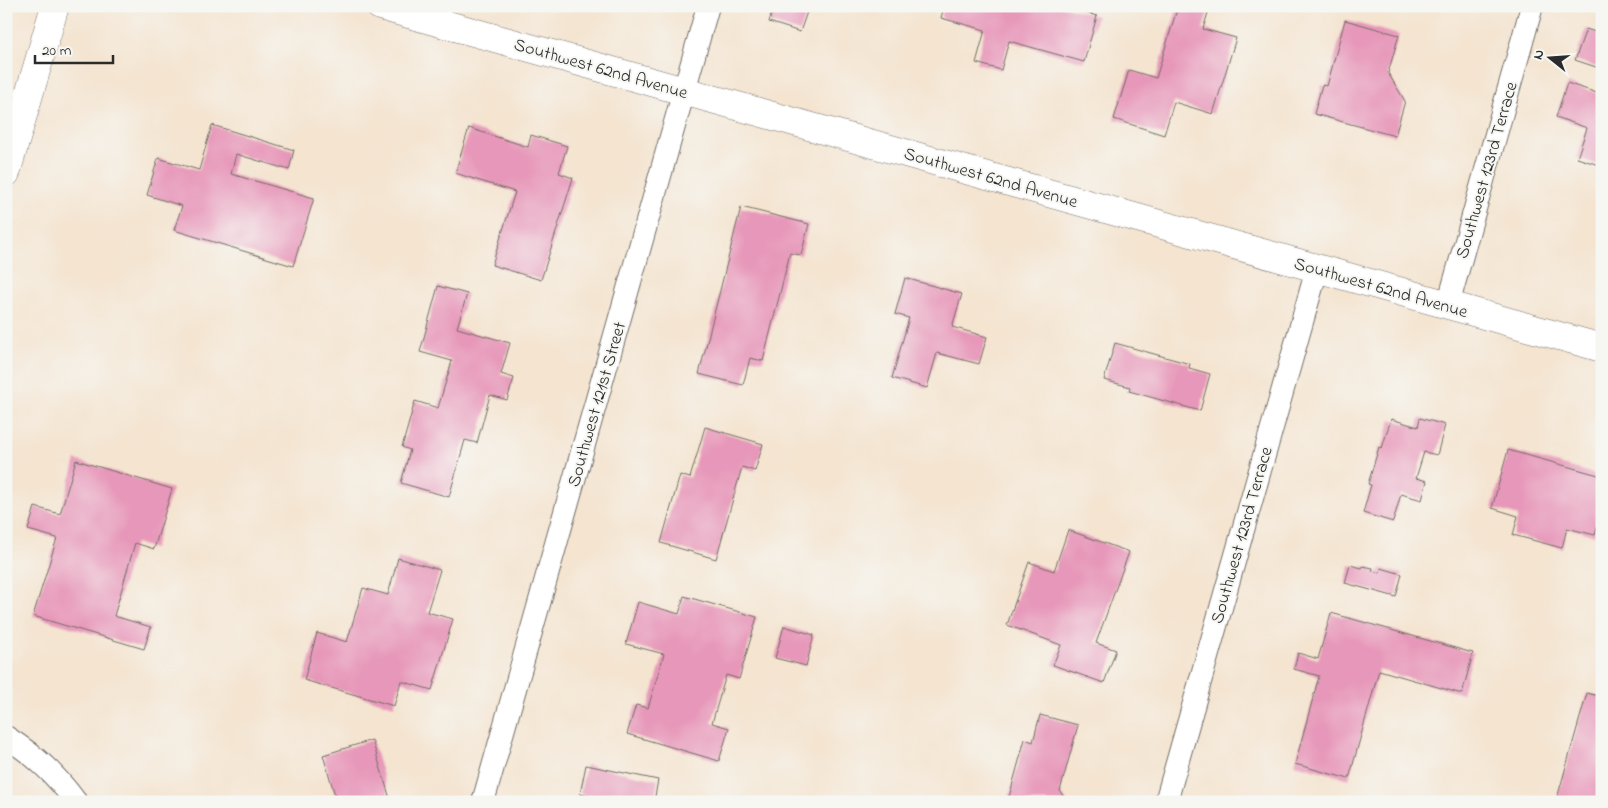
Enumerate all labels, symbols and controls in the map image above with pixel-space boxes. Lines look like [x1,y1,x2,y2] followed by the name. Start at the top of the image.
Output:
[35,32,112,64] scale bar
[1526,32,1576,82] north arrow
[511,33,691,107] street label: Southwest 62nd Avenue
[42,40,72,62] text: 20 m
[1528,47,1550,62] text: N
[1450,78,1526,262] street label: Southwest 123rd Terrace
[901,142,1081,216] street label: Southwest 62nd Avenue
[1291,252,1471,326] street label: Southwest 62nd Avenue
[562,319,634,490] street label: Southwest 121st Street
[1205,443,1281,627] street label: Southwest 123rd Terrace

